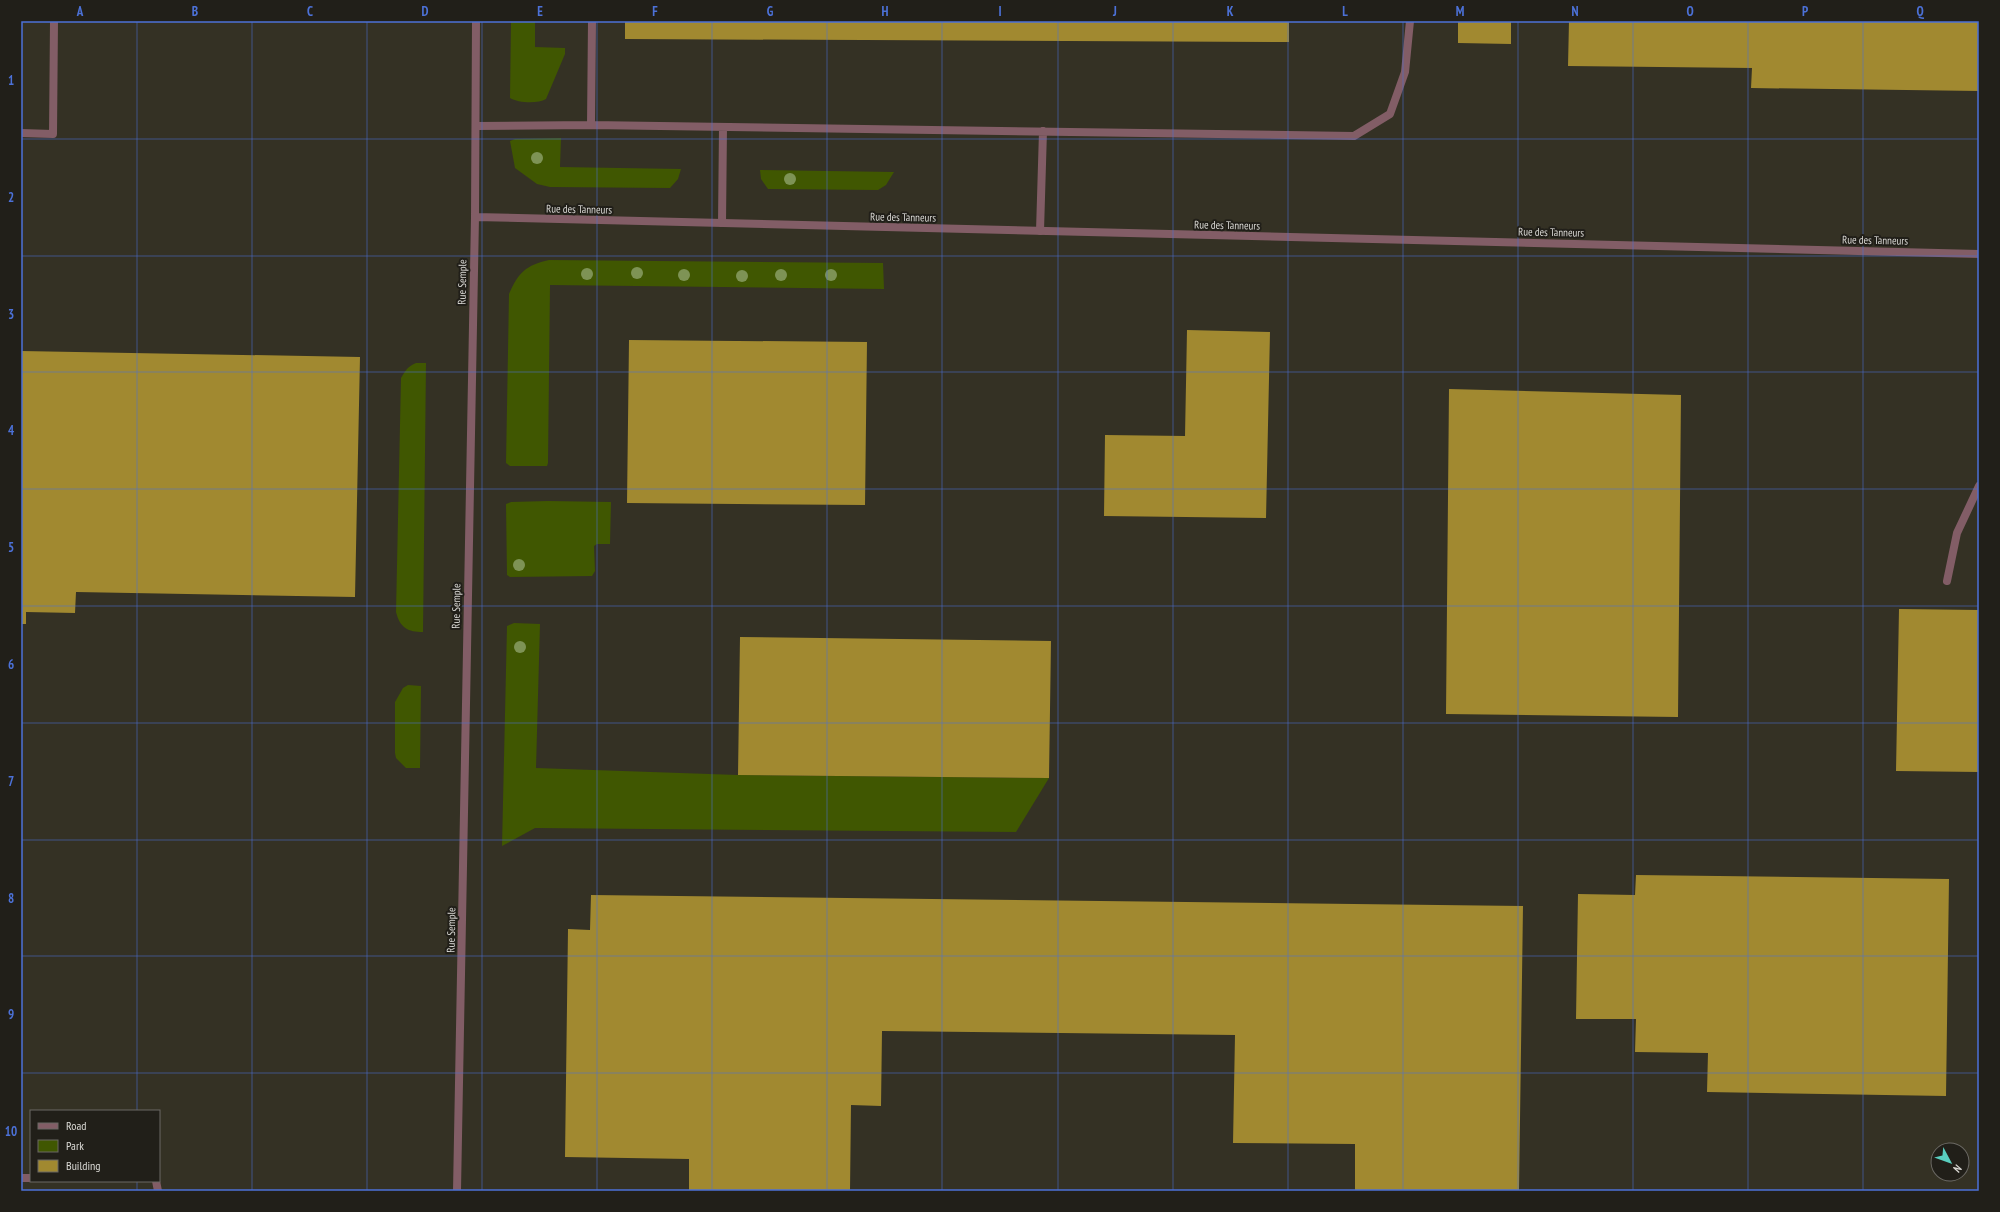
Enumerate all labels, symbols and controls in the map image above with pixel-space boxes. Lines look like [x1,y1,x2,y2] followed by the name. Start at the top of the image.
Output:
[76,3,84,20] text: A
[192,3,198,20] text: B
[307,3,313,20] text: C
[422,3,429,20] text: D
[537,3,543,20] text: E
[652,3,658,20] text: F
[767,3,774,20] text: G
[882,3,889,20] text: H
[998,3,1002,20] text: I
[1112,3,1117,20] text: J
[1227,3,1234,20] text: K
[1342,3,1348,20] text: L
[1456,3,1465,20] text: M
[1571,3,1579,20] text: N
[1686,3,1694,20] text: O
[1802,3,1808,20] text: P
[1916,3,1924,20] text: Q
[8,72,14,89] text: 1
[8,189,14,206] text: 2
[546,201,612,217] street label: Rue des Tanneurs
[870,209,936,225] street label: Rue des Tanneurs
[1194,217,1260,233] street label: Rue des Tanneurs
[1518,224,1584,240] street label: Rue des Tanneurs
[1842,232,1908,248] street label: Rue des Tanneurs
[455,259,469,305] street label: Rue Semple
[8,306,14,323] text: 3
[8,422,15,439] text: 4
[8,539,14,556] text: 5
[449,583,463,629] street label: Rue Semple
[8,656,14,673] text: 6
[8,773,14,790] text: 7
[8,890,14,907] text: 8
[444,907,458,953] street label: Rue Semple
[8,1006,14,1023] text: 9
[30,1110,160,1182] legend
[66,1118,86,1133] text: Road
[5,1123,17,1140] text: 10
[66,1138,84,1153] text: Park
[1930,1142,1970,1182] north arrow
[66,1158,101,1173] text: Building
[1950,1162,1965,1175] text: N

